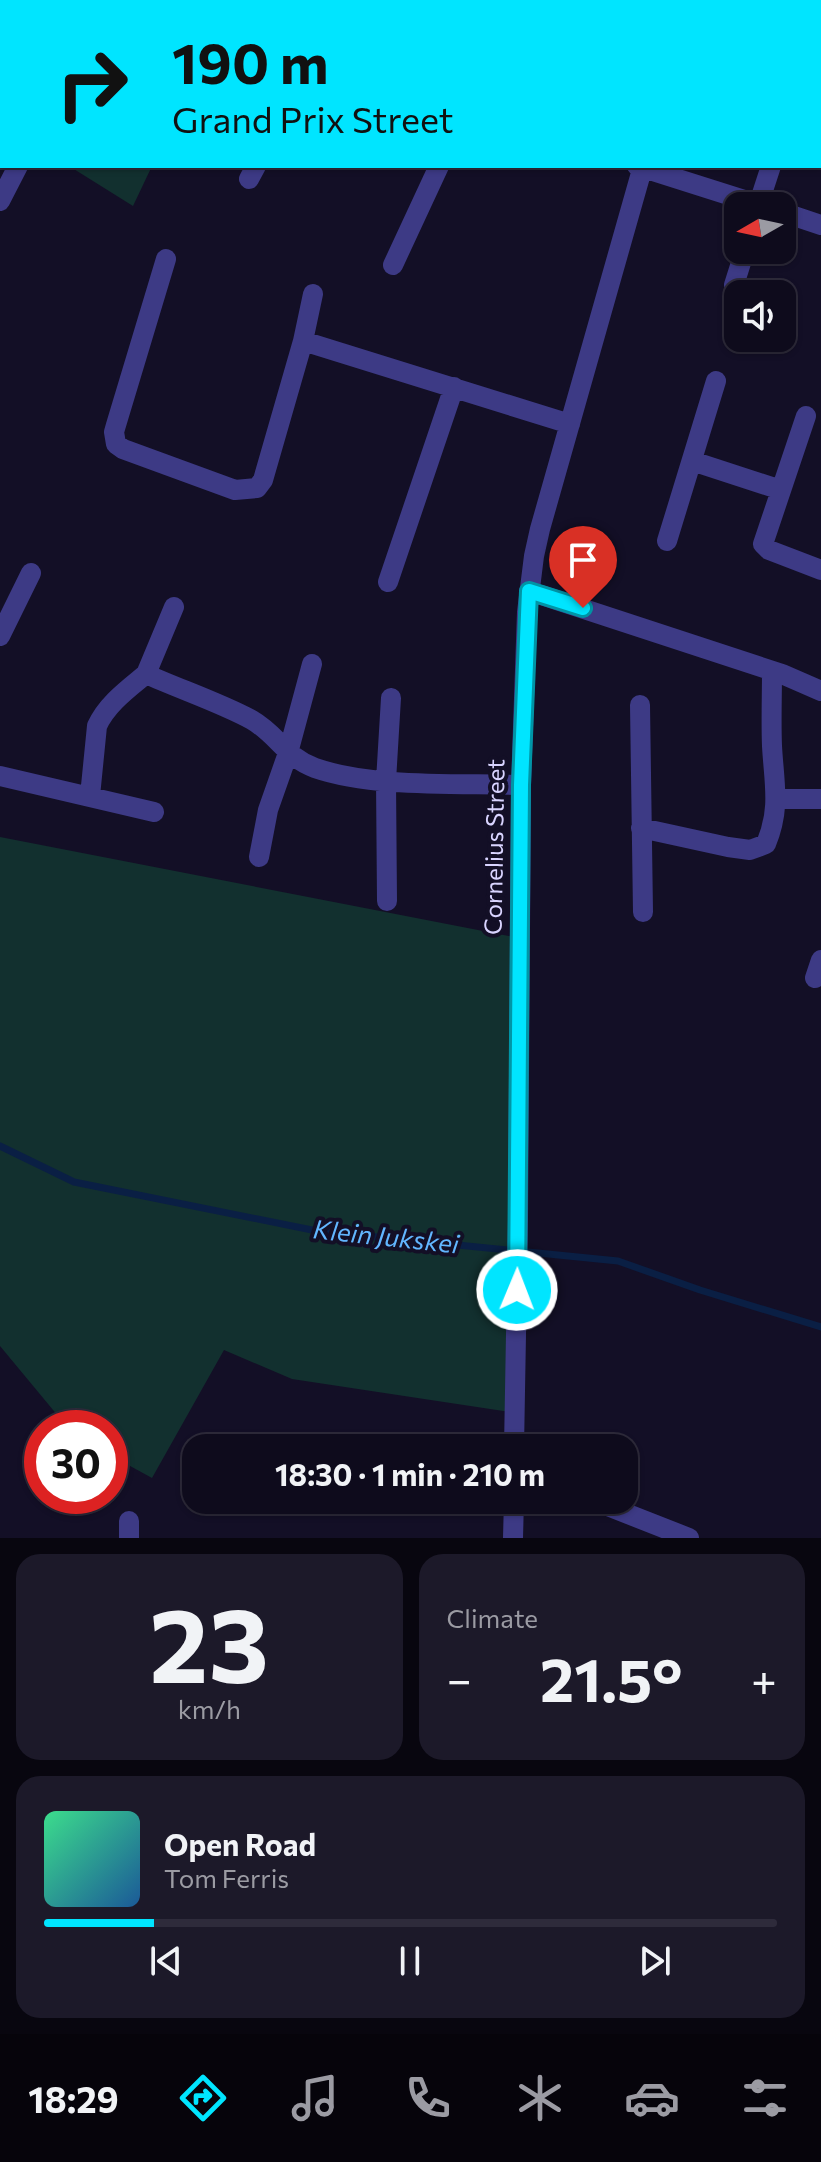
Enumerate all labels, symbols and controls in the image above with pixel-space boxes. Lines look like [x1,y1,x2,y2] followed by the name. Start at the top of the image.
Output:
[172,27,329,96] text: 190 m
[40,32,144,136] icon: right
[172,96,454,140] text: Grand Prix Street
[724,192,796,264] north arrow
[724,192,796,352] map controls
[724,280,796,352] button: sound
[549,526,617,608] pin
[561,538,605,582] icon: arrive
[477,759,510,935] street label: Cornelius Street
[312,1212,462,1259] water label: Klein Jukskei
[475,1248,559,1332] position arrow
[24,1410,128,1514] speed limit sign: 30
[275,1455,545,1492] text: 18:30 · 1 min · 210 m
[149,1577,269,1704] text: 23
[447,1602,538,1633] text: Climate
[540,1641,683,1714] text: 21.5°
[447,1651,472,1705] text: −
[751,1651,777,1705] text: +
[178,1693,241,1724] text: km/h
[164,1825,316,1862] text: Open Road
[164,1862,289,1893] text: Tom Ferris
[144,1939,188,1983] icon: previous
[388,1939,432,1983] icon: pause
[633,1939,677,1983] icon: next
[175,2070,231,2126] icon: directions
[287,2070,343,2126] icon: music
[400,2070,456,2126] icon: phone
[512,2070,568,2126] icon: climate
[624,2070,680,2126] icon: car
[737,2070,793,2126] icon: filters
[28,2076,119,2120] text: 18:29

